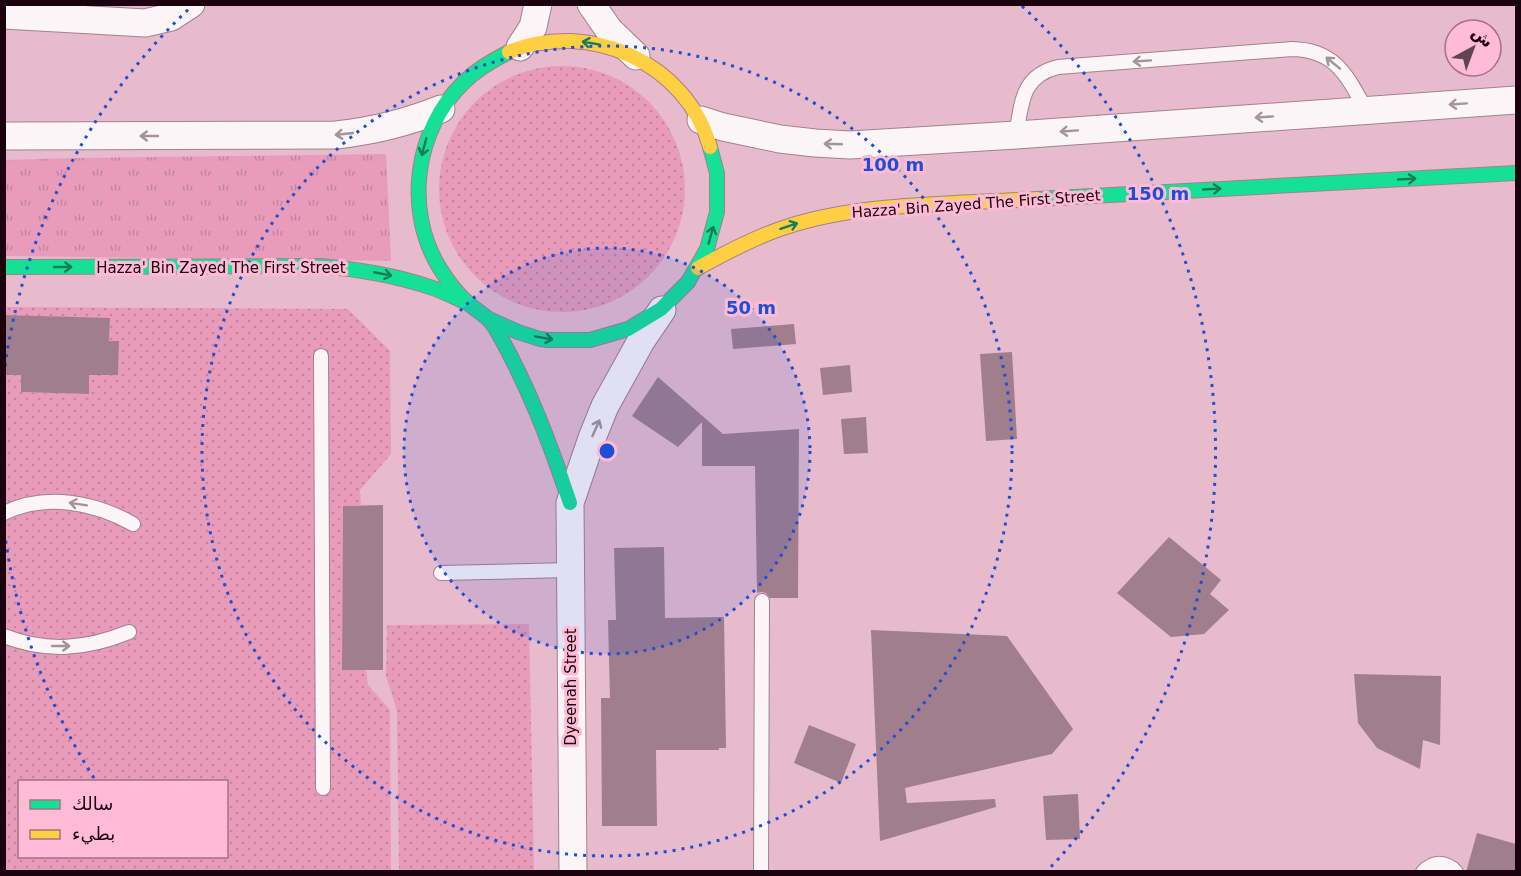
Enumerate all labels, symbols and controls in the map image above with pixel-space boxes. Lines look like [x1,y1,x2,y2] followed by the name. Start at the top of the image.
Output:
[1443,18,1503,78] north arrow
[1468,23,1497,51] text: ش
[582,37,602,48] one-way arrow
[1133,55,1152,66] one-way arrow
[1325,56,1341,69] one-way arrow
[1449,98,1469,109] one-way arrow
[1254,112,1274,123] one-way arrow
[1060,126,1080,137] one-way arrow
[335,129,355,140] one-way arrow
[140,130,160,142] one-way arrow
[418,137,429,156] one-way arrow
[823,139,843,150] one-way arrow
[862,154,924,175] text: 100 m
[1396,173,1416,184] one-way arrow
[1127,183,1189,204] text: 150 m
[1202,184,1222,195] one-way arrow
[851,186,1101,222] street label: Hazza' Bin Zayed The First Street
[779,220,798,231] one-way arrow
[706,226,717,245] one-way arrow
[96,259,346,277] street label: Hazza' Bin Zayed The First Street
[52,261,72,273] one-way arrow
[373,269,393,280] one-way arrow
[726,297,776,318] text: 50 m
[533,333,553,344] one-way arrow
[591,419,602,437] one-way arrow
[597,441,617,461] centre of rings
[69,498,89,509] one-way arrow
[562,628,580,746] street label: Dyeenah Street
[51,641,71,652] one-way arrow
[18,780,228,858] legend
[72,793,113,814] text: سالك
[72,823,115,845] text: بطيء

